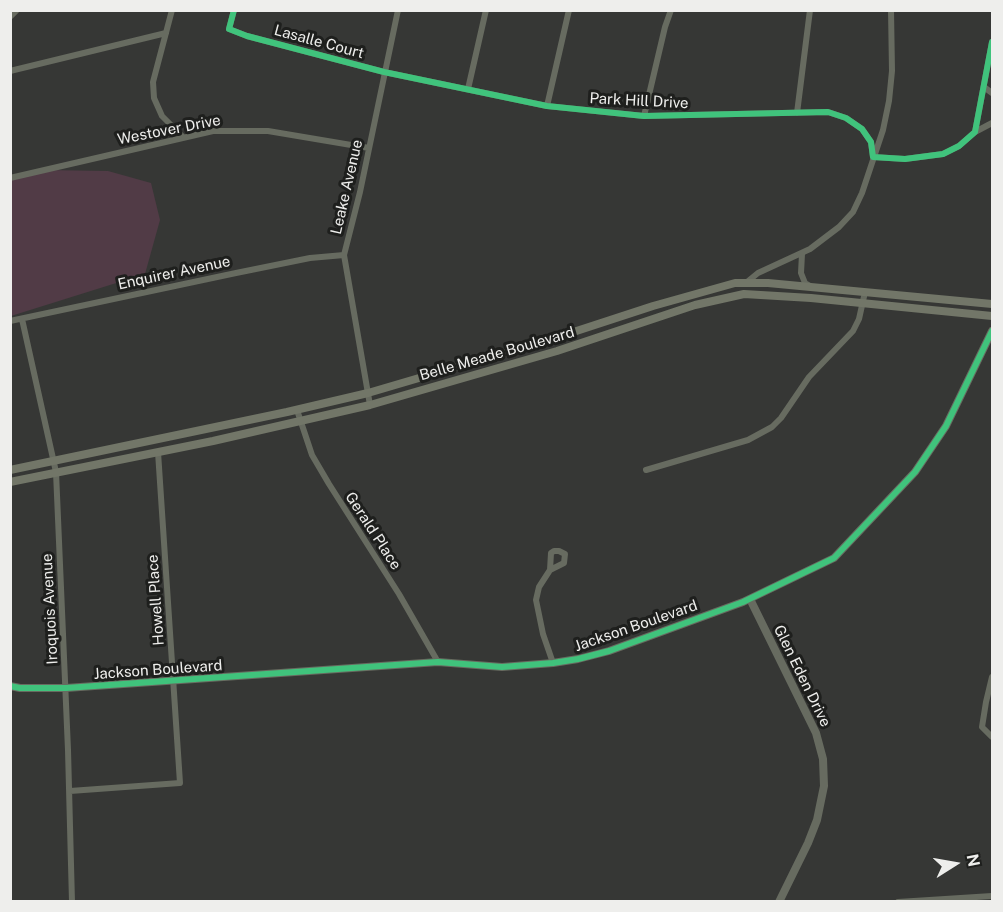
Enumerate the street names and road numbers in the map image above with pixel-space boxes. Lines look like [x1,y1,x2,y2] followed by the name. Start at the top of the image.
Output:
[272,21,366,63] street label: Lasalle Court
[589,89,689,113] street label: Park Hill Drive
[116,111,222,149] street label: Westover Drive
[327,138,367,236] street label: Leake Avenue
[116,252,232,294] street label: Enquirer Avenue
[417,323,577,385] street label: Belle Meade Boulevard
[341,489,405,573] street label: Gerald Place
[38,553,62,665] street label: Iroquois Avenue
[144,554,168,646] street label: Howell Place
[572,596,700,656] street label: Jackson Boulevard
[770,622,834,730] street label: Glen Eden Drive
[93,657,223,683] street label: Jackson Boulevard

